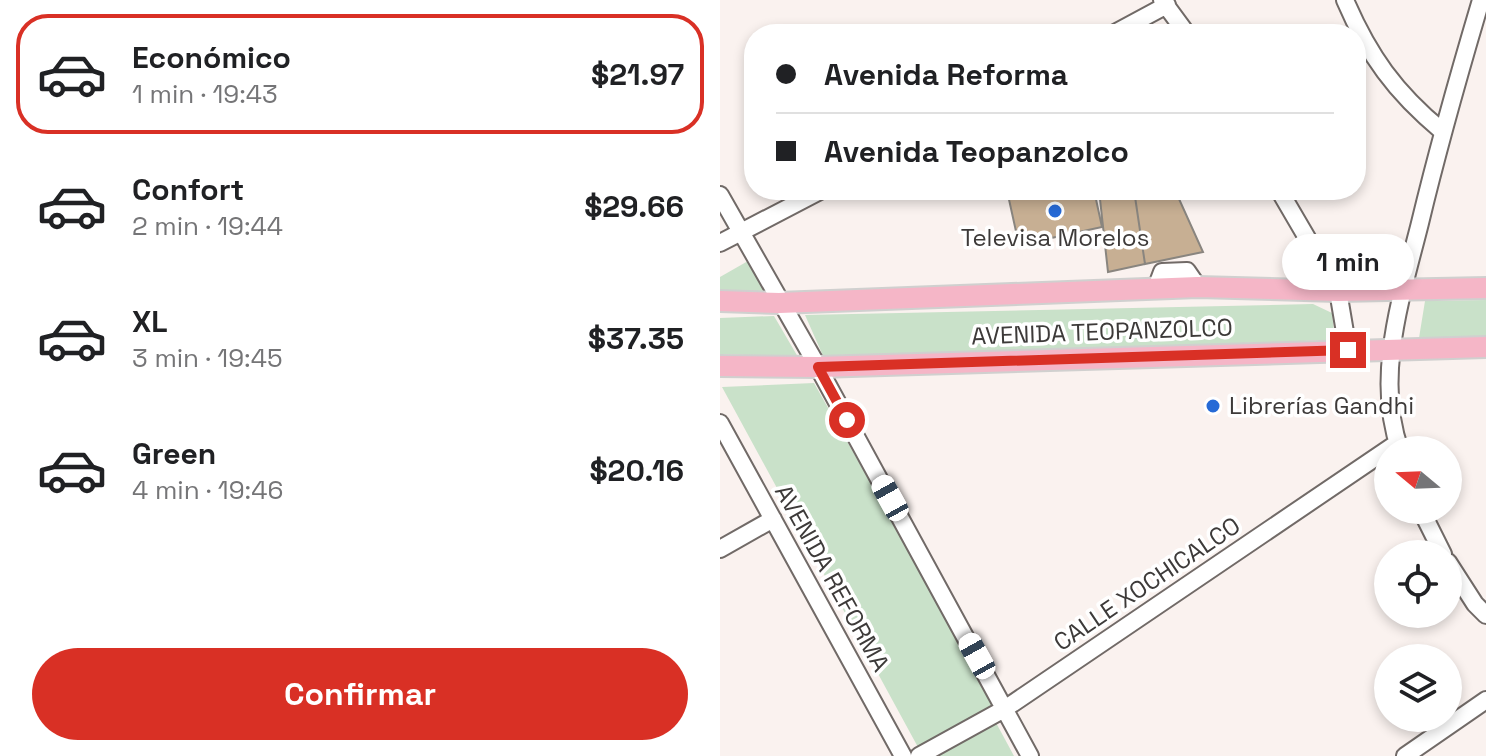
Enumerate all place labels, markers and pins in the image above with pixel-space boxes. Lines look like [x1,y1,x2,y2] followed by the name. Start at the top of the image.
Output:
[1046,202,1064,220] marker: Televisa Morelos
[961,222,1149,253] place label: Televisa Morelos
[1229,390,1414,421] place label: Librerías Gandhi
[1204,397,1222,415] marker: Librerías Gandhi

